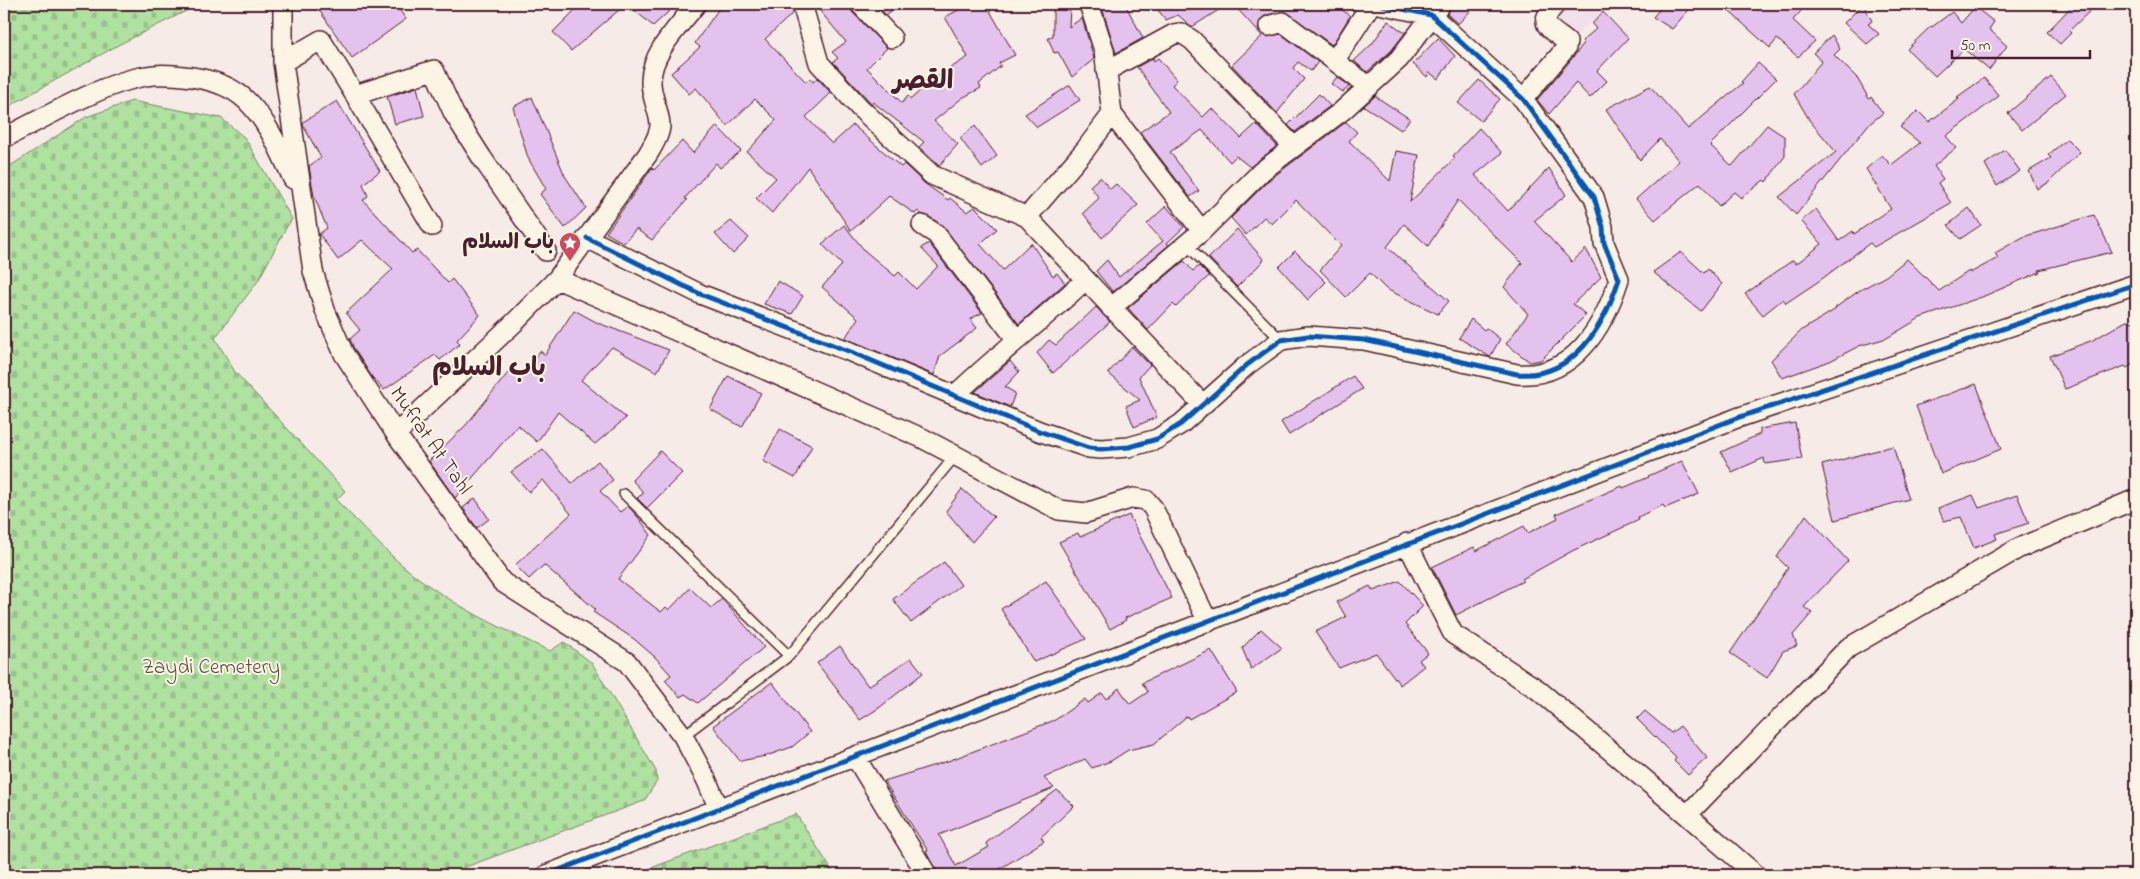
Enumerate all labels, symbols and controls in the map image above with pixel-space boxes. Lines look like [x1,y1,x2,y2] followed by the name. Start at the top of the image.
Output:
[1952,28,2090,60] scale bar
[1960,35,1991,57] text: 50 m
[891,63,953,101] district label: القصر
[462,228,554,258] place label: باب السلام
[558,231,582,262] place icon: باب السلام
[432,350,546,388] district label: باب السلام
[382,381,478,501] street label: Mufrat At Tahl
[142,653,280,685] park label: Zaydi Cemetery

